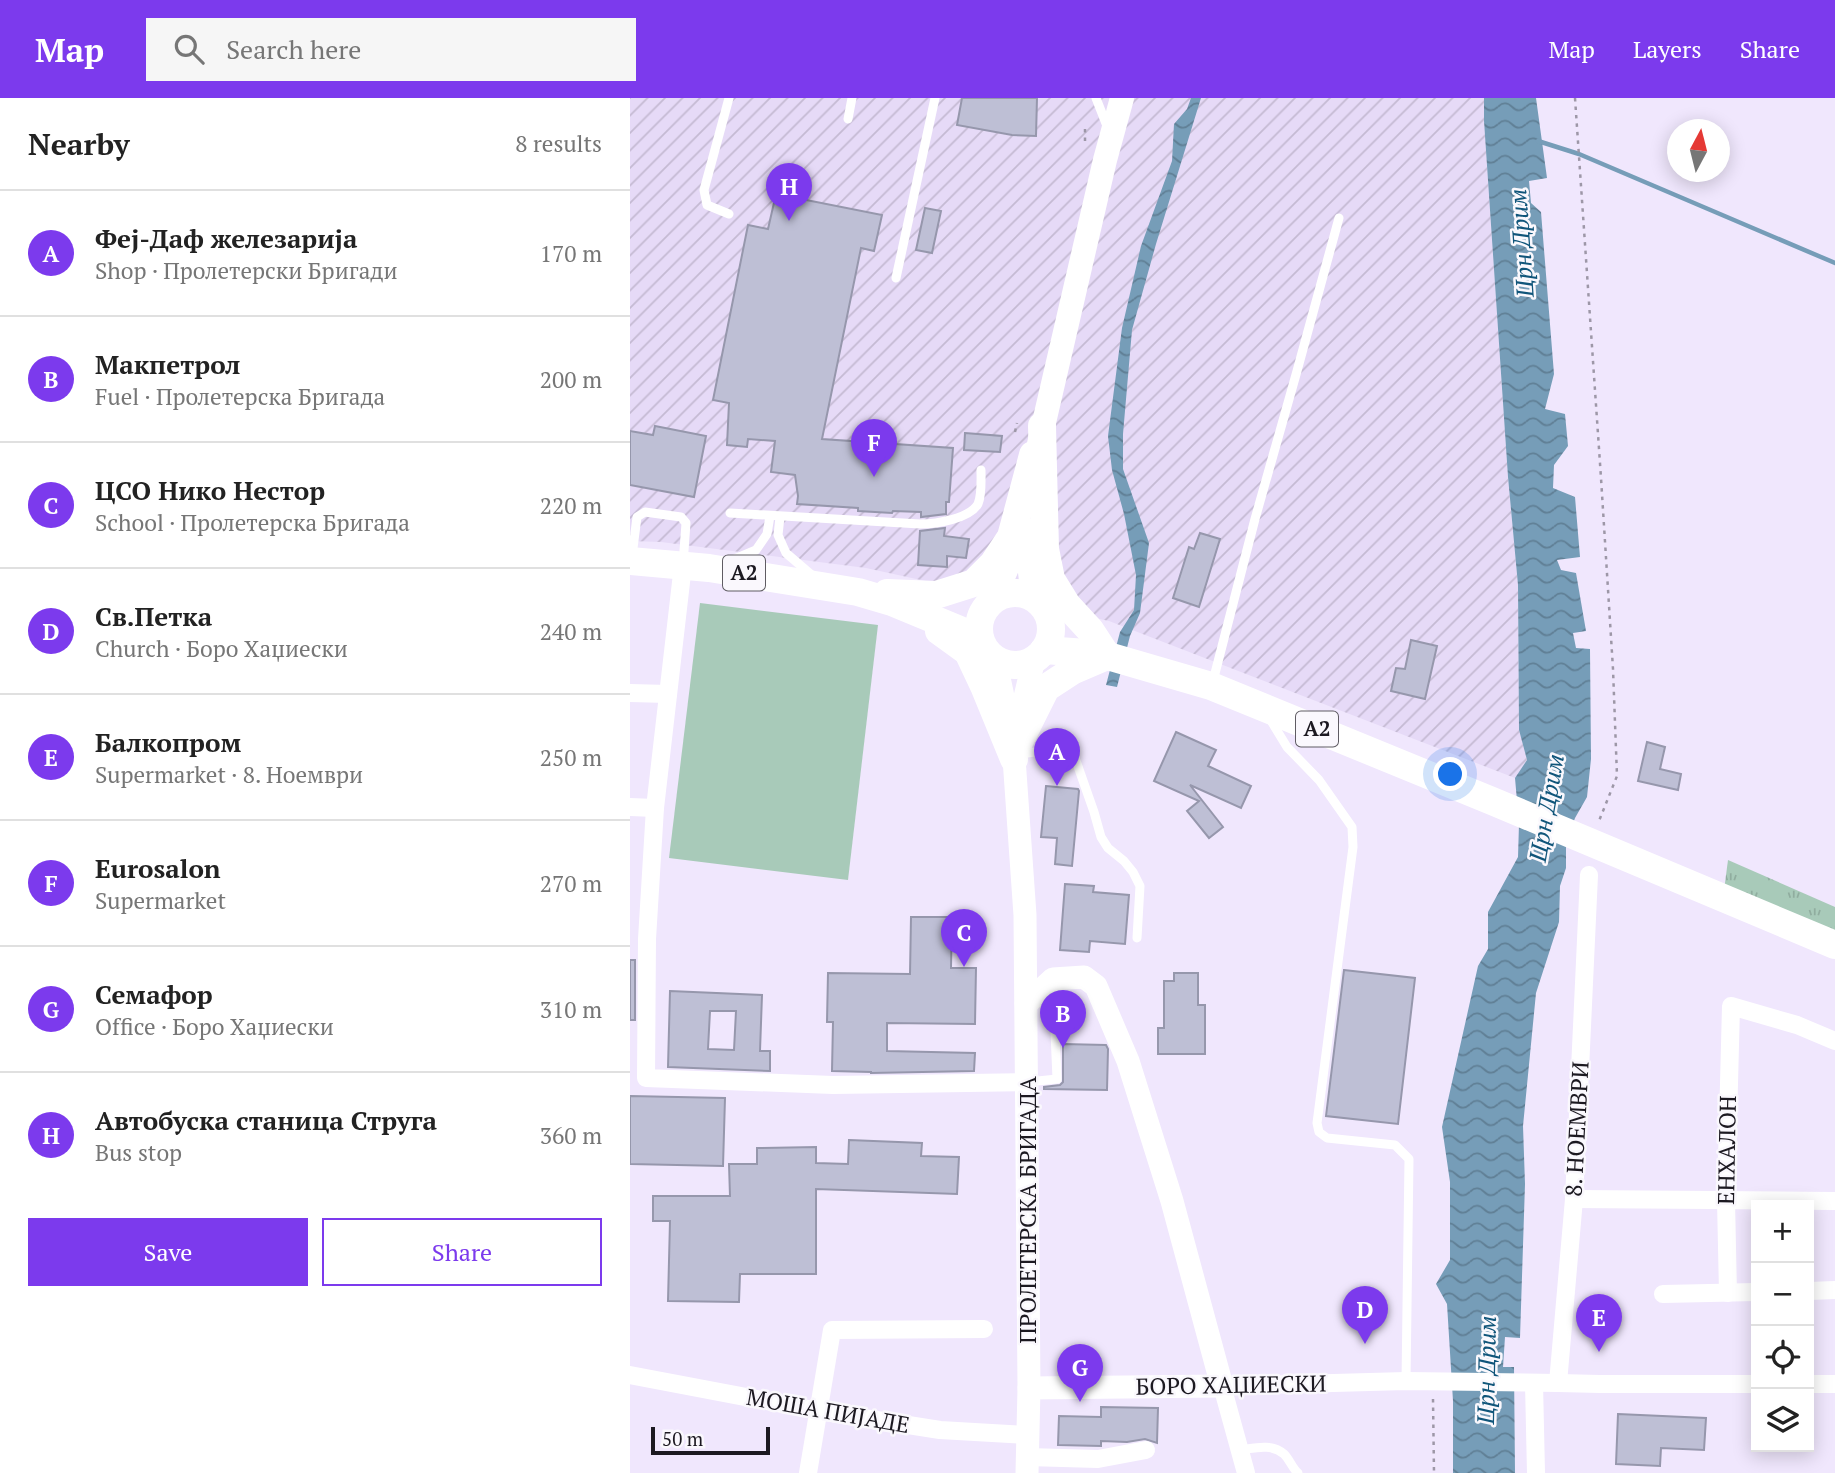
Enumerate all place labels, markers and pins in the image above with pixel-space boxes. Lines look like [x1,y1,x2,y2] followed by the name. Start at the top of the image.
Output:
[766,163,812,221] pin: H
[851,419,897,477] pin: F
[1034,728,1080,786] pin: A
[941,909,987,967] pin: C
[1040,990,1086,1048] pin: B
[1342,1286,1388,1344] pin: D
[1576,1294,1622,1352] pin: E
[1057,1344,1103,1402] pin: G

